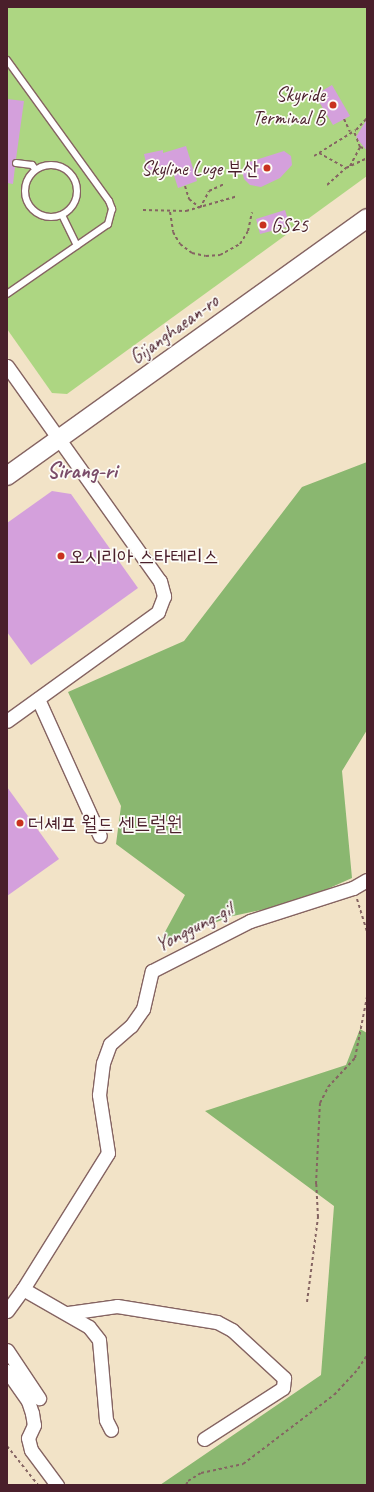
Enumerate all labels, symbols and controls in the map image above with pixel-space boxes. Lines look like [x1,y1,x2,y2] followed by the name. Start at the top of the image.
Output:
[252,82,325,129] place label: Skyride Terminal B
[328,100,338,110] marker: Skyride Terminal B
[142,156,259,180] place label: Skyline Luge 부산
[262,163,272,173] marker: Skyline Luge 부산
[271,213,308,237] place label: GS25
[258,220,268,230] marker: GS25
[125,289,223,369] street label: Gijanghaean-ro
[47,459,117,485] district label: Sirang-ri
[69,544,219,568] place label: 오시리아 스타테리스
[56,551,66,561] marker: 오시리아 스타테리스
[28,811,183,835] place label: 더셰프 월드 센트럴원
[15,818,25,828] marker: 더셰프 월드 센트럴원
[151,897,237,957] street label: Yonggung-gil

